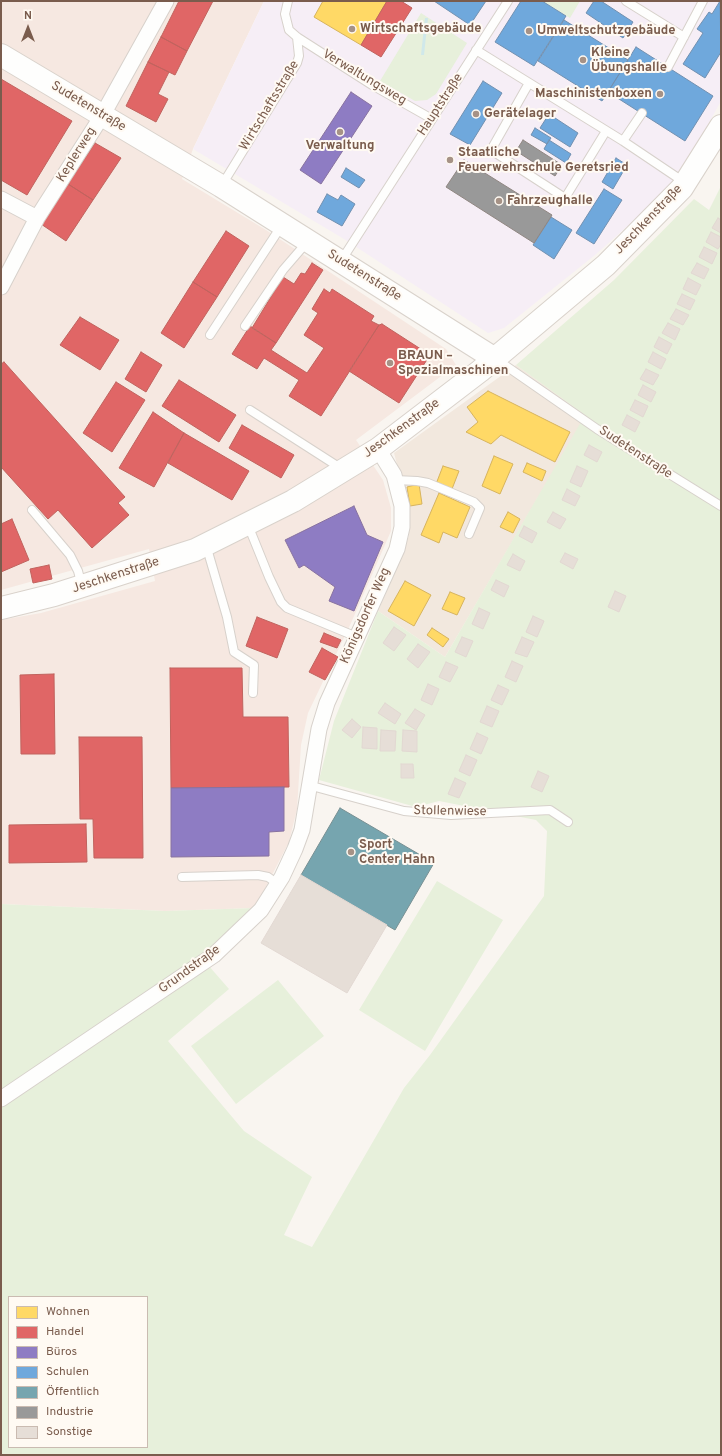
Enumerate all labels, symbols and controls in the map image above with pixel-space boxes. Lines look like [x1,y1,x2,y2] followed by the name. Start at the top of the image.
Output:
[8,8,48,48] north arrow
[24,9,32,23] text: N
[360,21,481,37] place label: Wirtschaftsgebäude
[537,23,676,39] place label: Umweltschutzgebäude
[347,24,357,34] marker: Wirtschaftsgebäude
[524,26,534,36] marker: Umweltschutzgebäude
[591,45,667,76] place label: Kleine Übungshalle
[319,47,409,109] street label: Verwaltungsweg
[578,55,588,65] marker: Kleine Übungshalle
[237,58,303,154] street label: Wirtschaftsstraße
[415,71,467,139] street label: Hauptstraße
[48,79,128,135] street label: Sudetenstraße
[535,86,652,102] place label: Maschinistenboxen
[655,89,665,99] marker: Maschinistenboxen
[484,106,556,122] place label: Gerätelager
[471,109,481,119] marker: Gerätelager
[54,125,100,185] street label: Keplerweg
[335,127,345,137] marker: Verwaltung
[305,138,375,154] place label: Verwaltung
[458,145,629,176] place label: Staatliche Feuerwehrschule Geretsried
[445,155,455,165] marker: Staatliche Feuerwehrschule Geretsried
[612,182,686,258] street label: Jeschkenstraße
[507,193,593,209] place label: Fahrzeughalle
[494,196,504,206] marker: Fahrzeughalle
[324,247,404,305] street label: Sudetenstraße
[398,348,509,379] place label: BRAUN – Spezialmaschinen
[385,358,395,368] marker: BRAUN – Spezialmaschinen
[361,396,443,462] street label: Jeschkenstraße
[595,423,675,483] street label: Sudetenstraße
[70,555,162,597] street label: Jeschkenstraße
[338,565,394,667] street label: Königsdorfer Weg
[413,804,487,820] street label: Stollenwiese
[359,837,435,868] place label: Sport Center Hahn
[346,847,356,857] marker: Sport Center Hahn
[156,942,224,998] street label: Grundstraße
[8,1296,148,1448] legend
[46,1304,90,1320] text: Wohnen
[46,1324,84,1340] text: Handel
[46,1344,77,1360] text: Büros
[46,1364,89,1380] text: Schulen
[46,1384,99,1400] text: Öffentlich
[46,1404,94,1420] text: Industrie
[46,1424,92,1440] text: Sonstige

